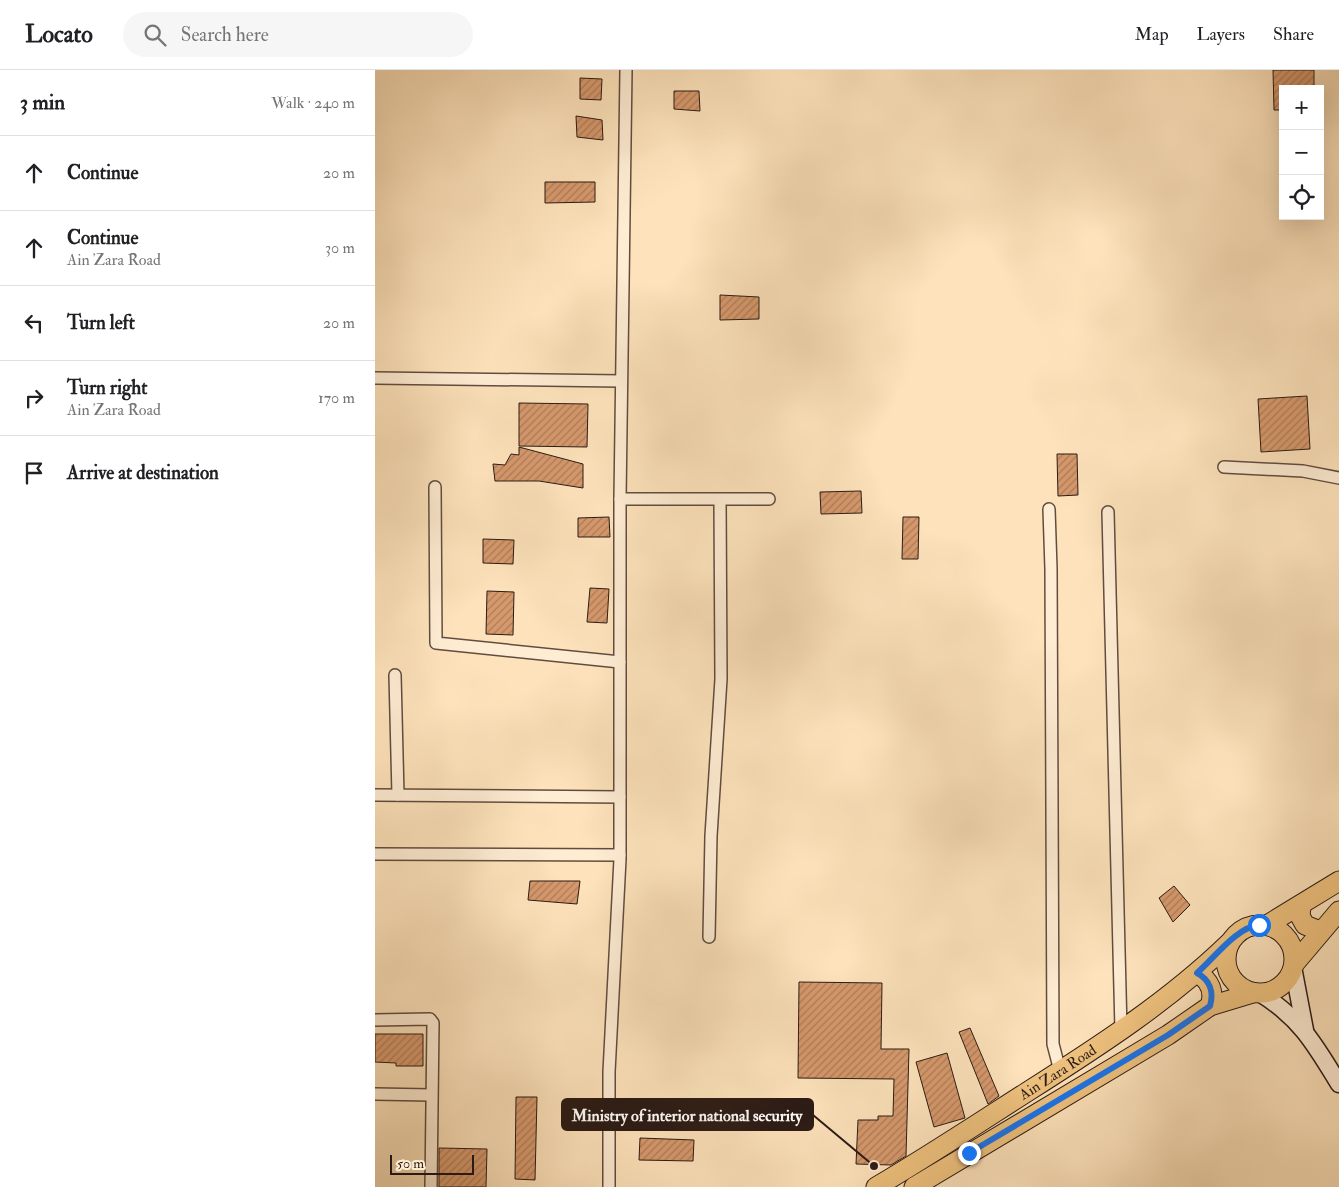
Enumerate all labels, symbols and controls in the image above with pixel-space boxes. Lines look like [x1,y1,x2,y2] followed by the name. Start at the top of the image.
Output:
[123,12,473,57] search box
[25,19,93,50] text: Locato
[141,21,169,49] icon: search
[181,23,269,47] text: Search here
[1135,23,1169,46] text: Map
[1197,23,1245,46] text: Layers
[1273,23,1314,46] text: Share
[1279,85,1324,220] map controls
[1279,85,1324,130] button: +
[20,89,65,116] text: 3 min
[271,93,355,113] text: Walk · 240 m
[1279,130,1324,175] button: −
[20,159,48,187] icon: ahead
[67,161,138,185] text: Continue
[323,163,355,183] text: 20 m
[1279,175,1324,220] button: locate
[67,226,138,250] text: Continue
[20,234,48,262] icon: ahead
[325,238,355,258] text: 30 m
[67,250,161,270] text: Ain Zara Road
[20,309,48,337] icon: left
[67,311,135,335] text: Turn left
[323,313,355,333] text: 20 m
[67,376,147,400] text: Turn right
[20,384,48,412] icon: right
[318,388,355,408] text: 170 m
[67,400,161,420] text: Ain Zara Road
[20,459,48,487] icon: arrive
[67,461,219,485] text: Arrive at destination
[1248,914,1271,937] route start
[1015,1040,1101,1105] street label: Ain Zara Road
[562,1099,813,1130] callout: Ministry of interior national security
[571,1106,803,1127] text: Ministry of interior national security
[958,1142,981,1165] route end
[390,1152,474,1175] scale bar
[397,1155,424,1172] text: 50 m

